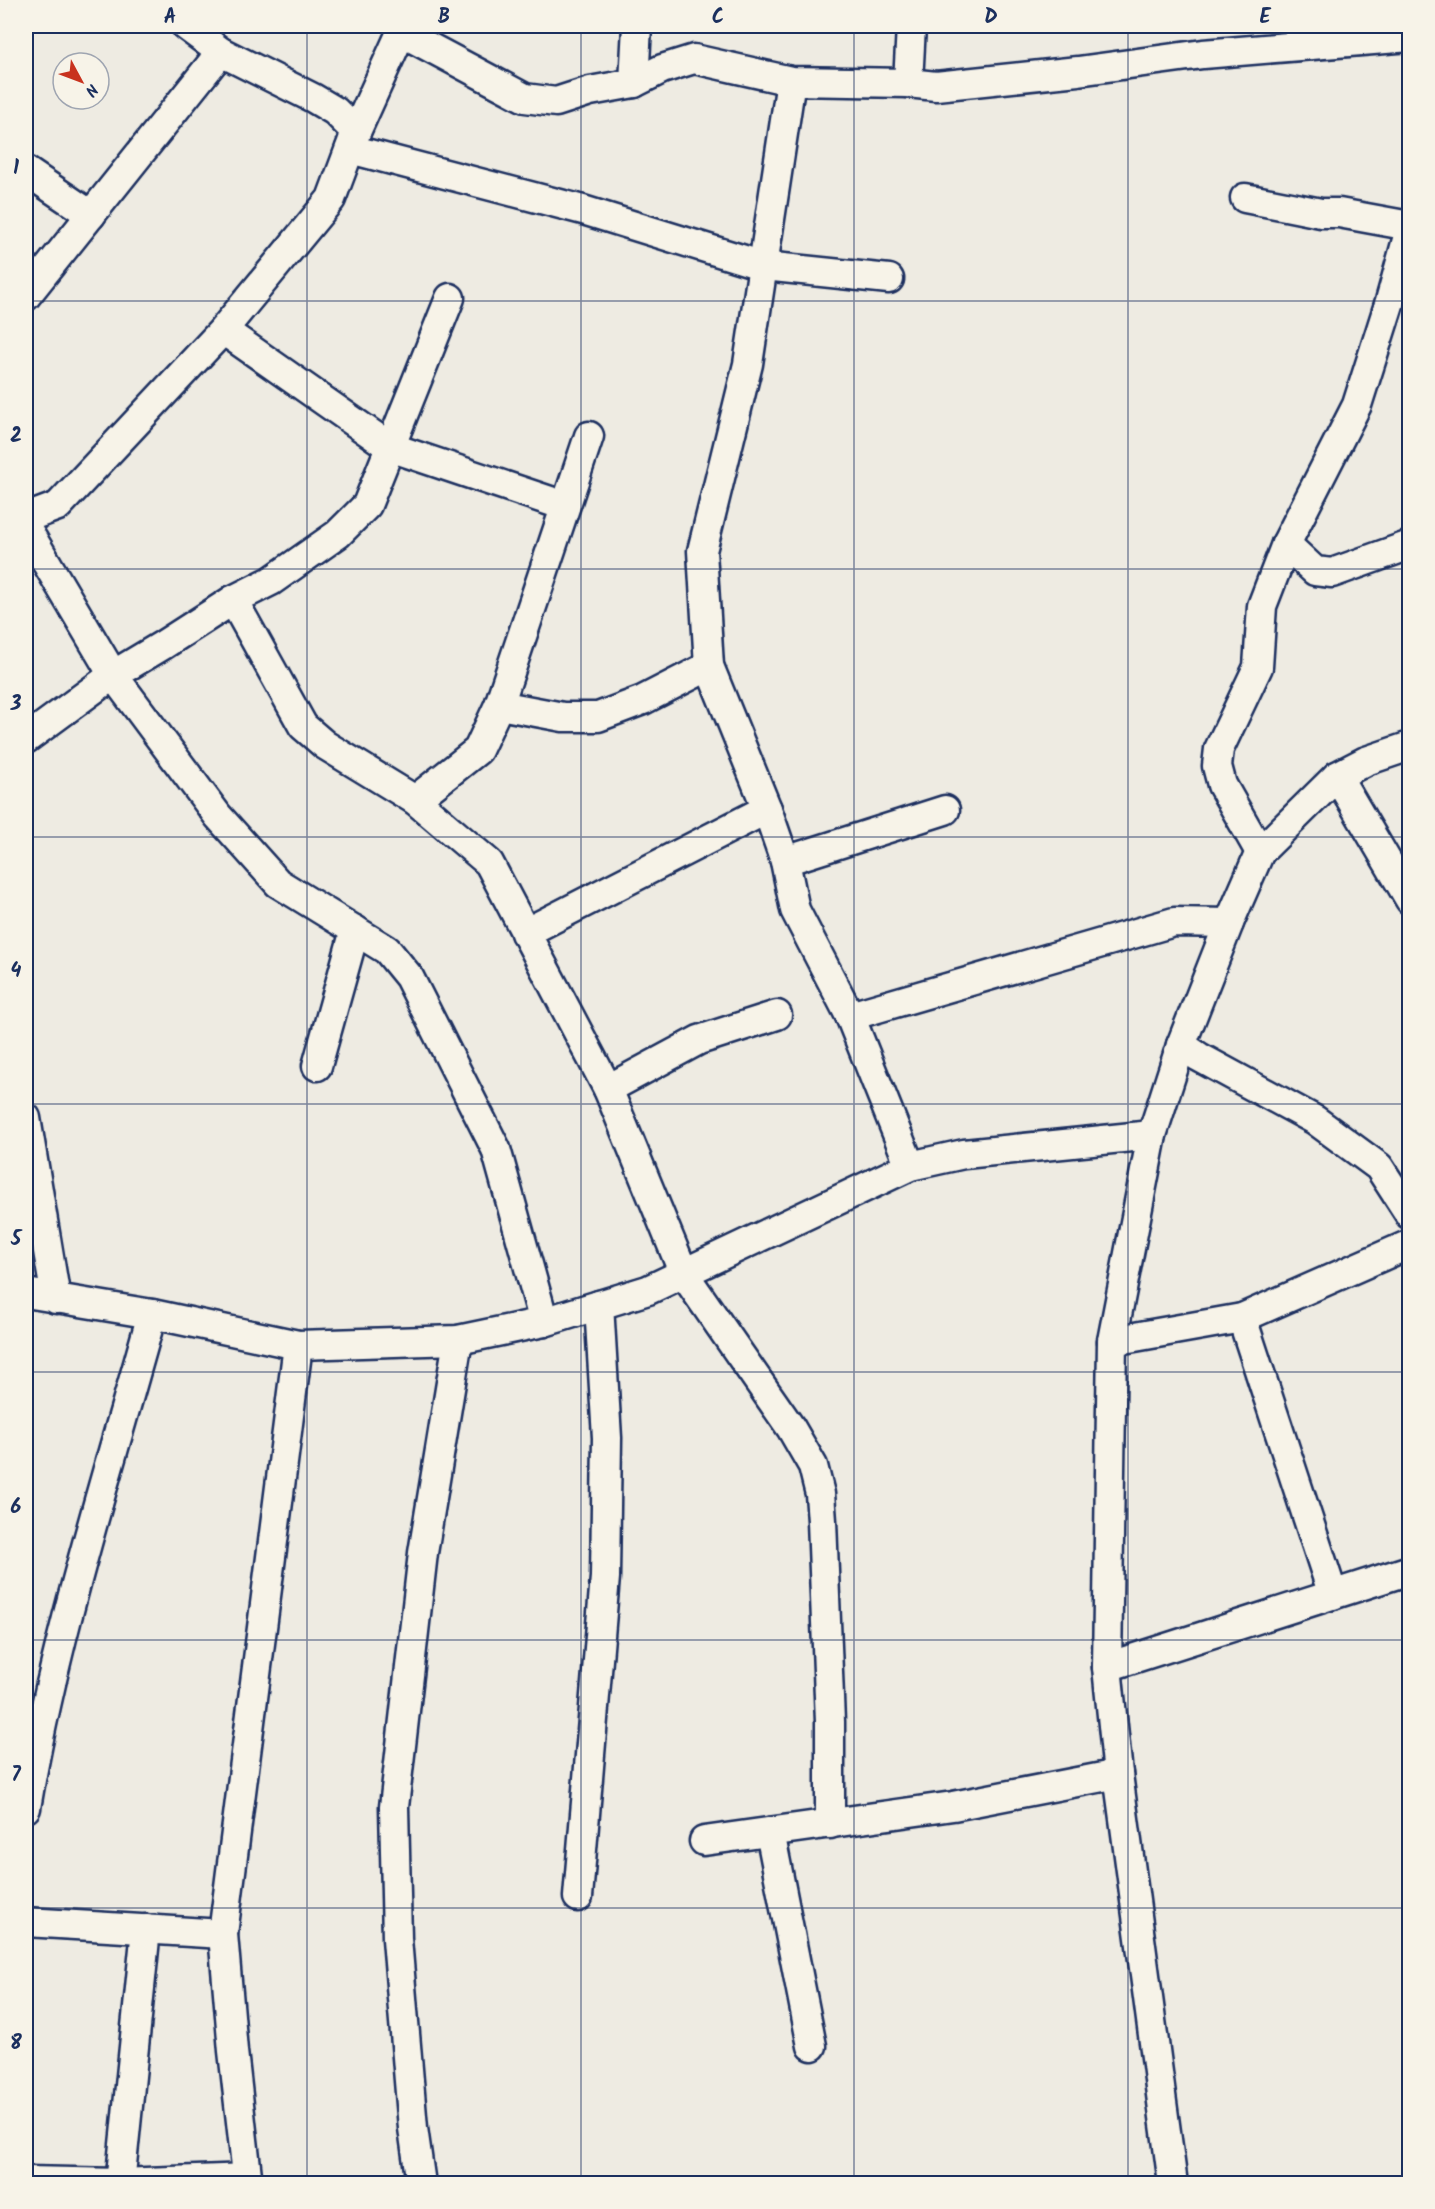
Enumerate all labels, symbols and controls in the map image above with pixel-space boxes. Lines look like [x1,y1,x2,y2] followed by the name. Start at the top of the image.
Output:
[164,2,176,34] text: A
[438,2,450,34] text: B
[712,2,724,34] text: C
[984,2,998,34] text: D
[1259,2,1271,34] text: E
[51,51,111,111] north arrow
[78,78,104,102] text: N
[13,153,19,185] text: 1
[10,421,22,453] text: 2
[10,689,22,721] text: 3
[11,956,22,988] text: 4
[10,1224,23,1256] text: 5
[11,1492,22,1524] text: 6
[11,1760,21,1792] text: 7
[10,2028,22,2060] text: 8

